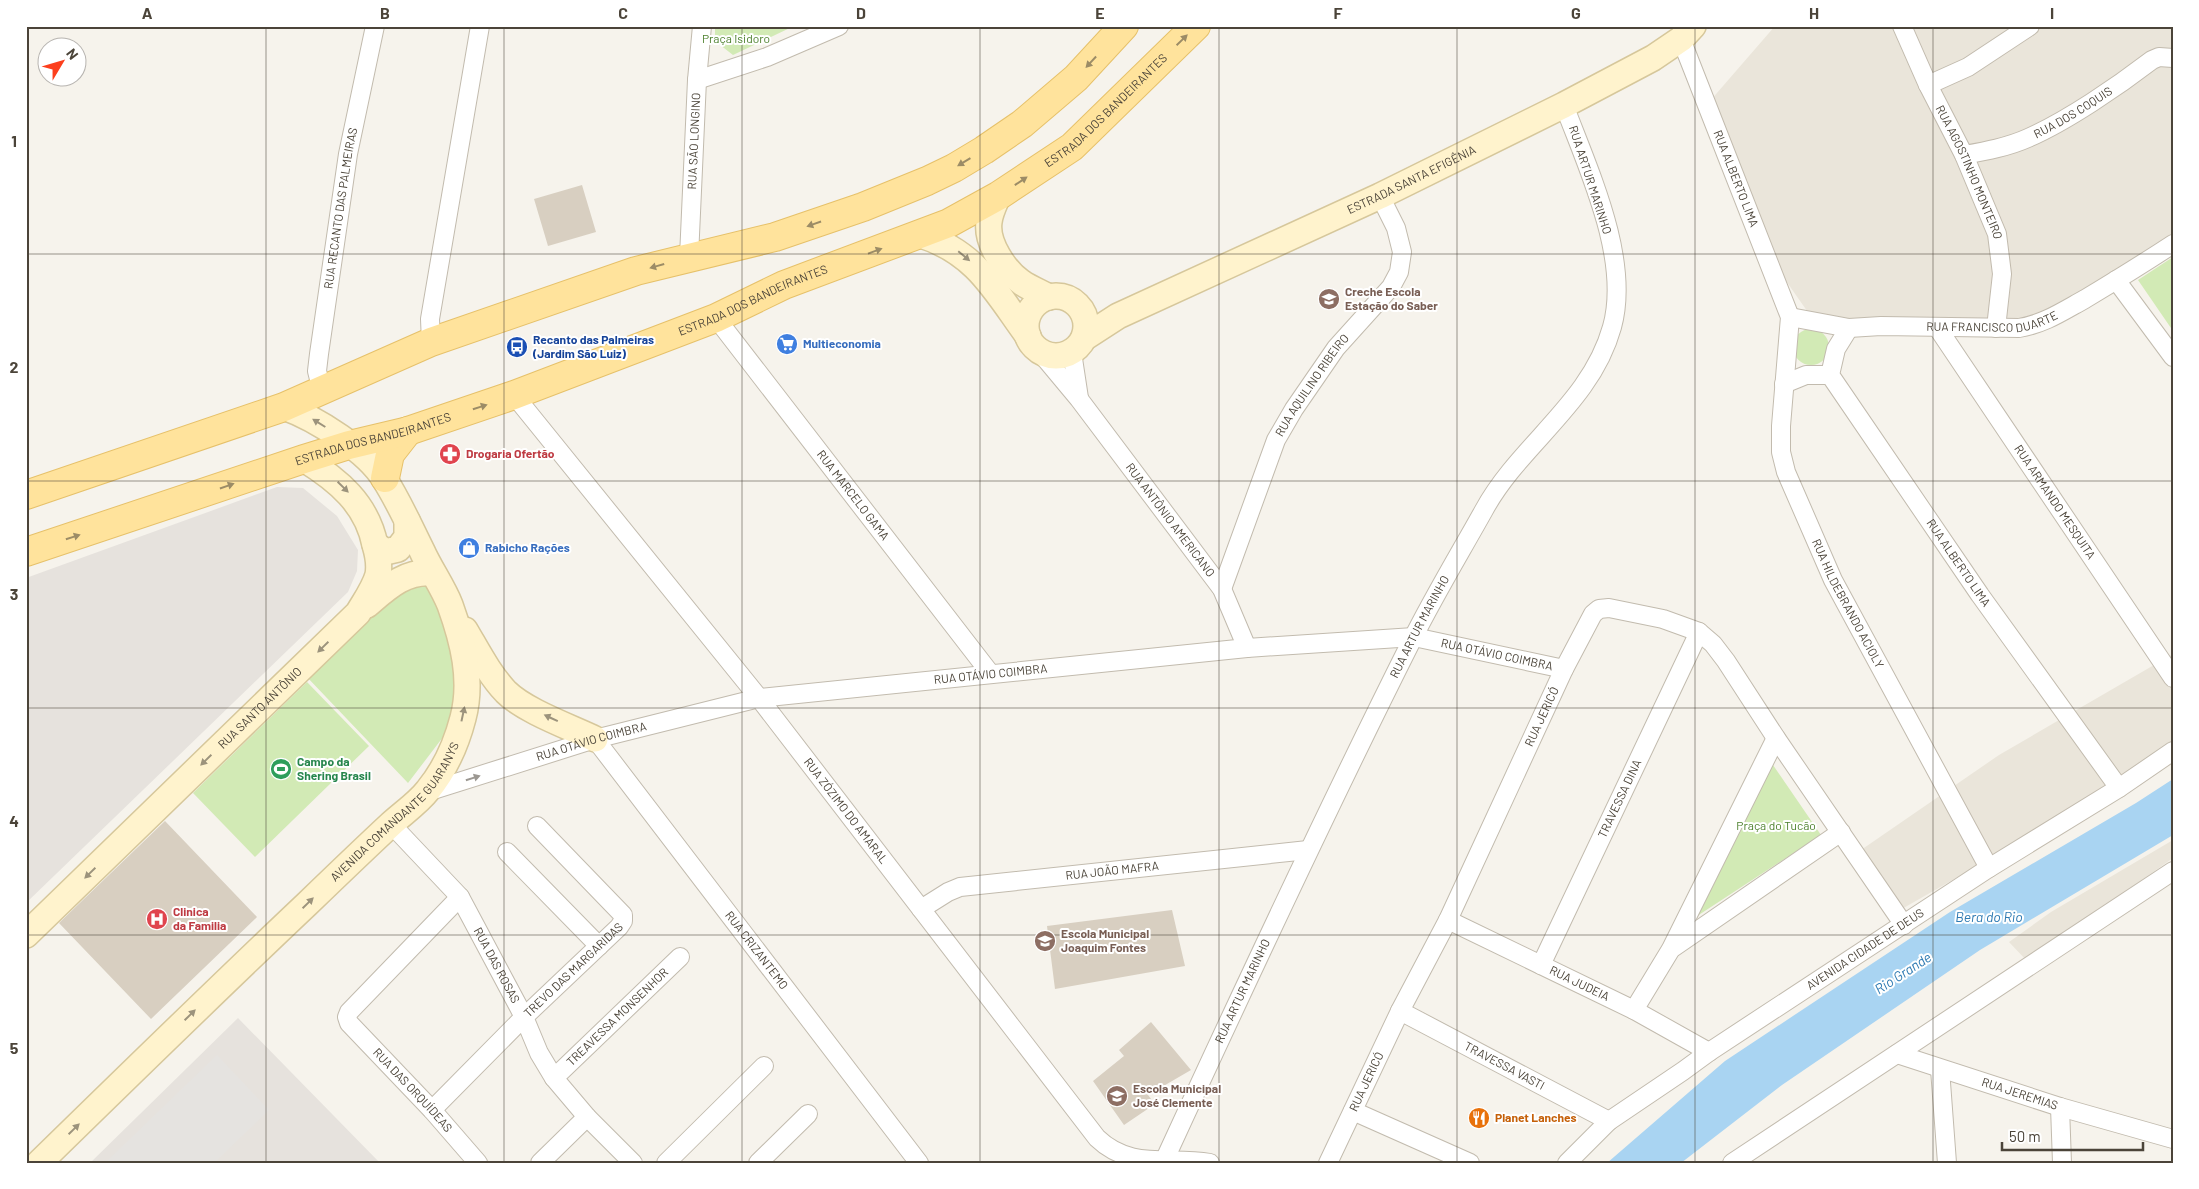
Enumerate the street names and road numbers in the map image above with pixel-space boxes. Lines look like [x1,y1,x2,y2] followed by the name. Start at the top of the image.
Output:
[1041,50,1169,169] street label: ESTRADA DOS BANDEIRANTES
[2031,83,2114,140] street label: RUA DOS COQUIS
[684,92,702,190] street label: RUA SÃO LONGINO
[1934,102,2006,240] street label: RUA AGOSTINHO MONTEIRO
[1567,124,1615,236] street label: RUA ARTUR MARINHO
[321,126,359,290] street label: RUA RECANTO DAS PALMEIRAS
[1711,128,1762,229] street label: RUA ALBERTO LIMA
[1344,142,1478,216] street label: ESTRADA SANTA EFIGÊNIA
[676,261,829,338] street label: ESTRADA DOS BANDEIRANTES
[1926,307,2060,334] street label: RUA FRANCISCO DUARTE
[1272,331,1351,439] street label: RUA AQUILINO RIBEIRO
[293,409,452,468] street label: ESTRADA DOS BANDEIRANTES
[2012,442,2099,561] street label: RUA ARMANDO MESQUITA
[815,447,893,542] street label: RUA MARCELO GAMA
[1124,460,1218,579] street label: RUA ANTÔNIO AMERICANO
[1924,516,1994,609] street label: RUA ALBERTO LIMA
[1810,536,1887,670] street label: RUA HILDEBRANDO ACIOLY
[1386,573,1451,680] street label: RUA ARTUR MARINHO
[1440,635,1554,672] street label: RUA OTÁVIO COIMBRA
[933,660,1048,686] street label: RUA OTÁVIO COIMBRA
[215,664,304,751] street label: RUA SANTO ANTÔNIO
[1521,684,1561,748] street label: RUA JERICÓ
[534,718,648,763] street label: RUA OTÁVIO COIMBRA
[327,740,461,884] street label: AVENIDA COMANDANTE GUARANYS
[802,755,892,866] street label: RUA ZÓZIMO DO AMARAL
[1594,757,1644,840] street label: TRAVESSA DINA
[1065,858,1160,882] street label: RUA JOÃO MAFRA
[1804,905,1926,992] street label: AVENIDA CIDADE DE DEUS
[723,908,792,992] street label: RUA CRIZANTEMO
[520,919,625,1020] street label: TREVO DAS MARGARIDAS
[471,925,523,1005] street label: RUA DAS ROSAS
[1211,936,1272,1045] street label: RUA ARTUR MARINHO
[1548,962,1612,1003] street label: RUA JUDEIA
[563,964,670,1068] street label: TREAVESSA MONSENHOR
[1462,1038,1547,1092] street label: TRAVESSA VASTI
[371,1045,456,1134] street label: RUA DAS ORQUÍDEAS
[1346,1049,1386,1113] street label: RUA JERICÓ
[1980,1074,2060,1112] street label: RUA JEREMIAS

